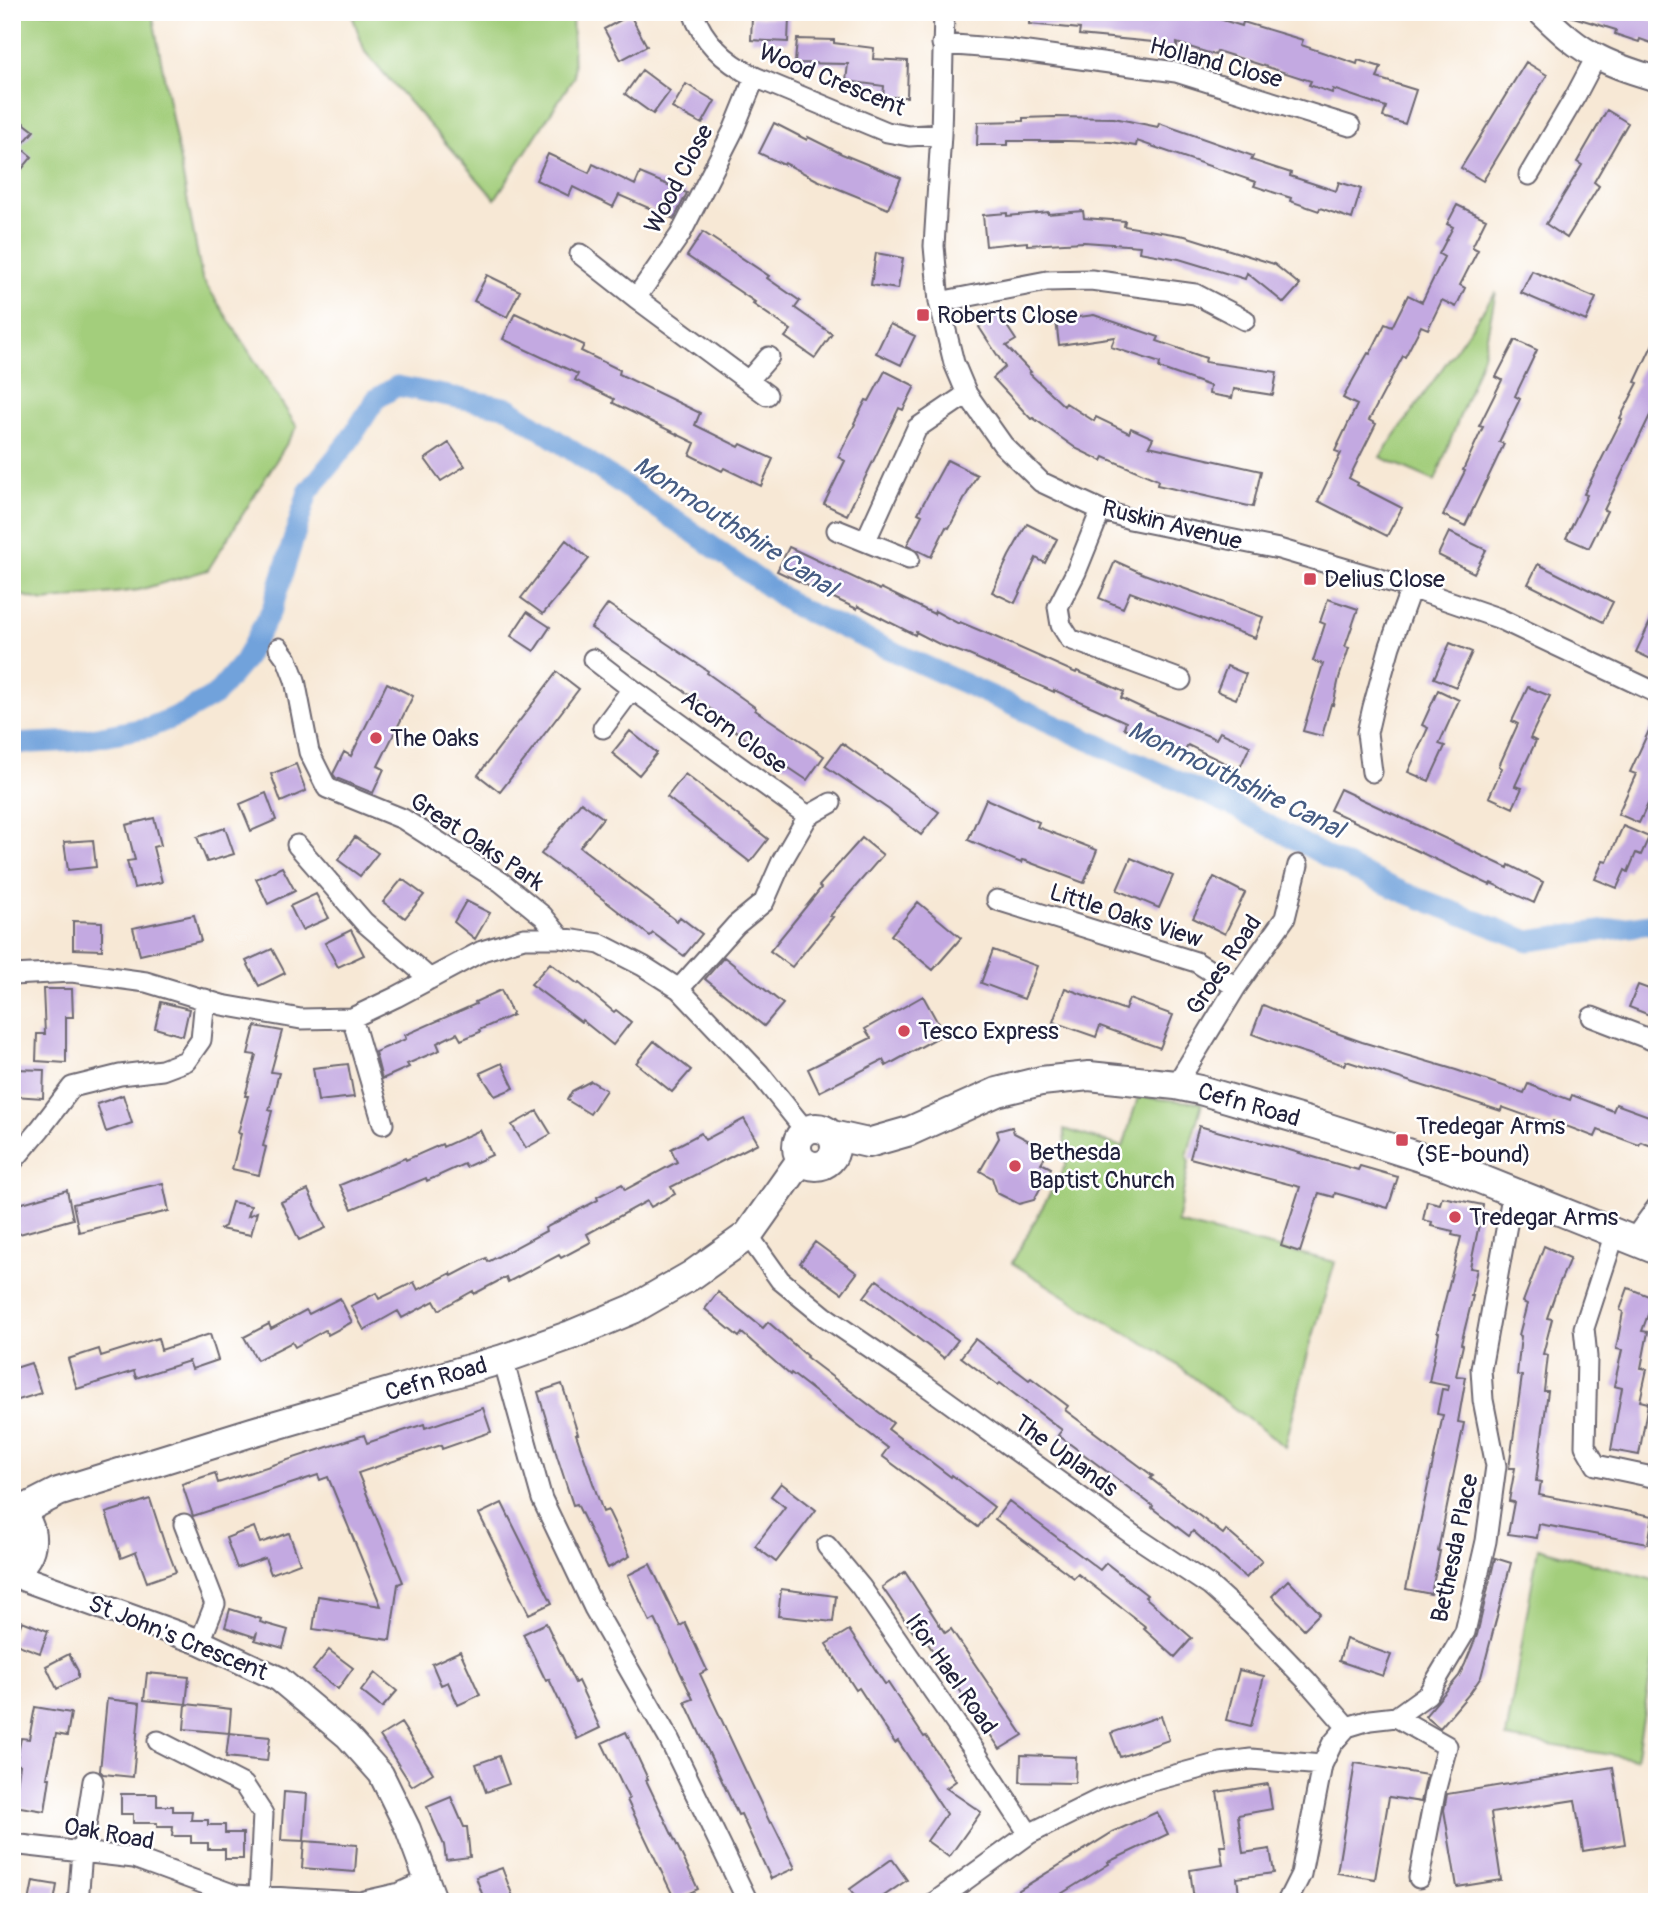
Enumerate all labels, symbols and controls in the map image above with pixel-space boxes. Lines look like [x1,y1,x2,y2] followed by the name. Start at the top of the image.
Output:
[1146,31,1286,95] street label: Holland Close
[755,37,910,123] street label: Wood Crescent
[638,119,720,238] street label: Wood Close
[937,301,1078,330] place label: Roberts Close
[915,307,931,323] marker: Roberts Close
[627,449,845,606] water label: Monmouthshire Canal
[1099,494,1245,556] street label: Ruskin Avenue
[1324,565,1445,594] place label: Delius Close
[1302,571,1318,587] marker: Delius Close
[675,684,793,780] street label: Acorn Close
[1123,714,1352,847] water label: Monmouthshire Canal
[390,724,479,753] place label: The Oaks
[368,730,384,746] marker: The Oaks
[404,786,550,898] street label: Great Oaks Park
[1046,878,1206,954] street label: Little Oaks View
[1180,909,1268,1021] street label: Groes Road
[918,1017,1059,1046] place label: Tesco Express
[896,1023,912,1039] marker: Tesco Express
[1195,1077,1303,1133] street label: Cefn Road
[1416,1112,1565,1169] place label: Tredegar Arms (SE-bound)
[1394,1132,1410,1148] marker: Tredegar Arms (SE-bound)
[1029,1138,1175,1195] place label: Bethesda Baptist Church
[1007,1158,1023,1174] marker: Bethesda Baptist Church
[1469,1203,1618,1232] place label: Tredegar Arms
[1447,1209,1463,1225] marker: Tredegar Arms
[382,1351,490,1407] street label: Cefn Road
[1009,1409,1124,1503] street label: The Uplands
[1425,1471,1485,1625] street label: Bethesda Place
[84,1589,272,1687] street label: St John's Crescent
[899,1608,1003,1740] street label: Ifor Hael Road
[62,1812,156,1856] street label: Oak Road

